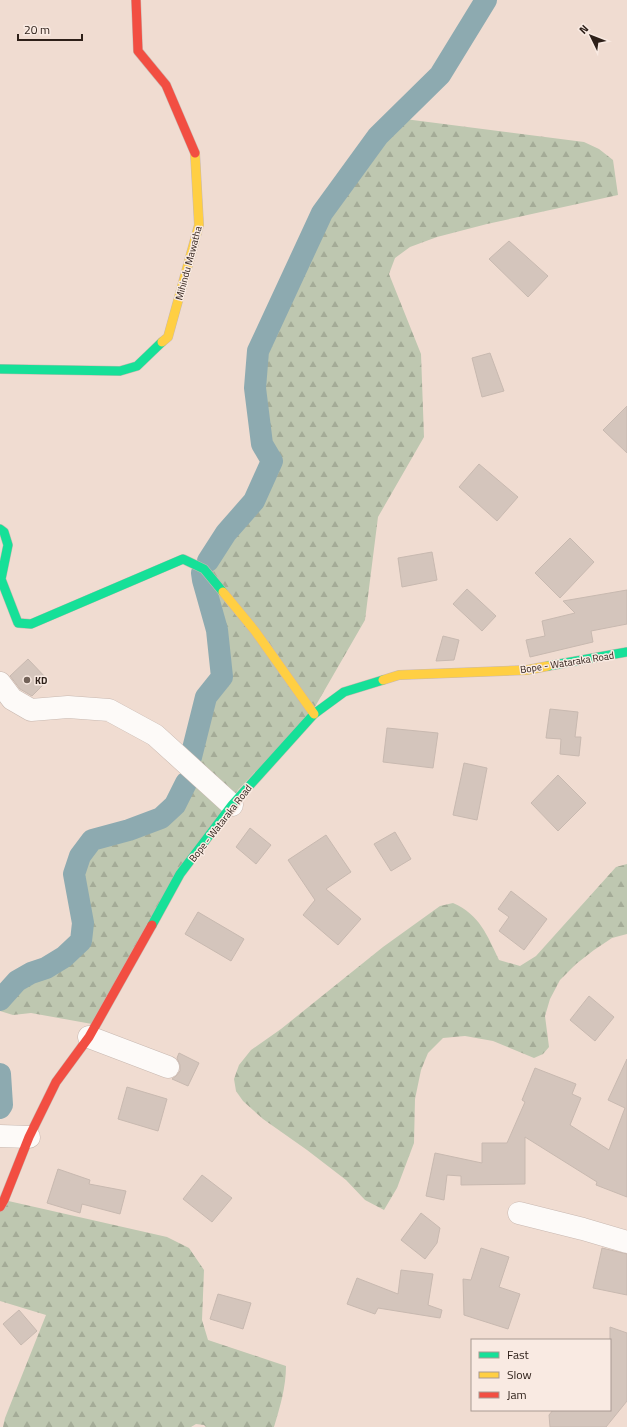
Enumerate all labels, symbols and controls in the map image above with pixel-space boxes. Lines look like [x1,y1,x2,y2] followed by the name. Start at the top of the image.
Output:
[18,16,82,42] scale bar
[571,16,611,56] north arrow
[24,20,50,39] text: 20 m
[575,21,592,37] text: N
[171,224,206,302] street label: Mihindu Mawatha
[519,648,615,677] street label: Bope - Wataraka Road
[35,673,47,688] place label: KD
[22,675,32,685] marker: KD
[185,781,256,865] street label: Bope - Wataraka Road
[471,1339,611,1411] legend
[507,1345,530,1364] text: Fast
[507,1365,532,1384] text: Slow
[507,1385,527,1404] text: Jam

